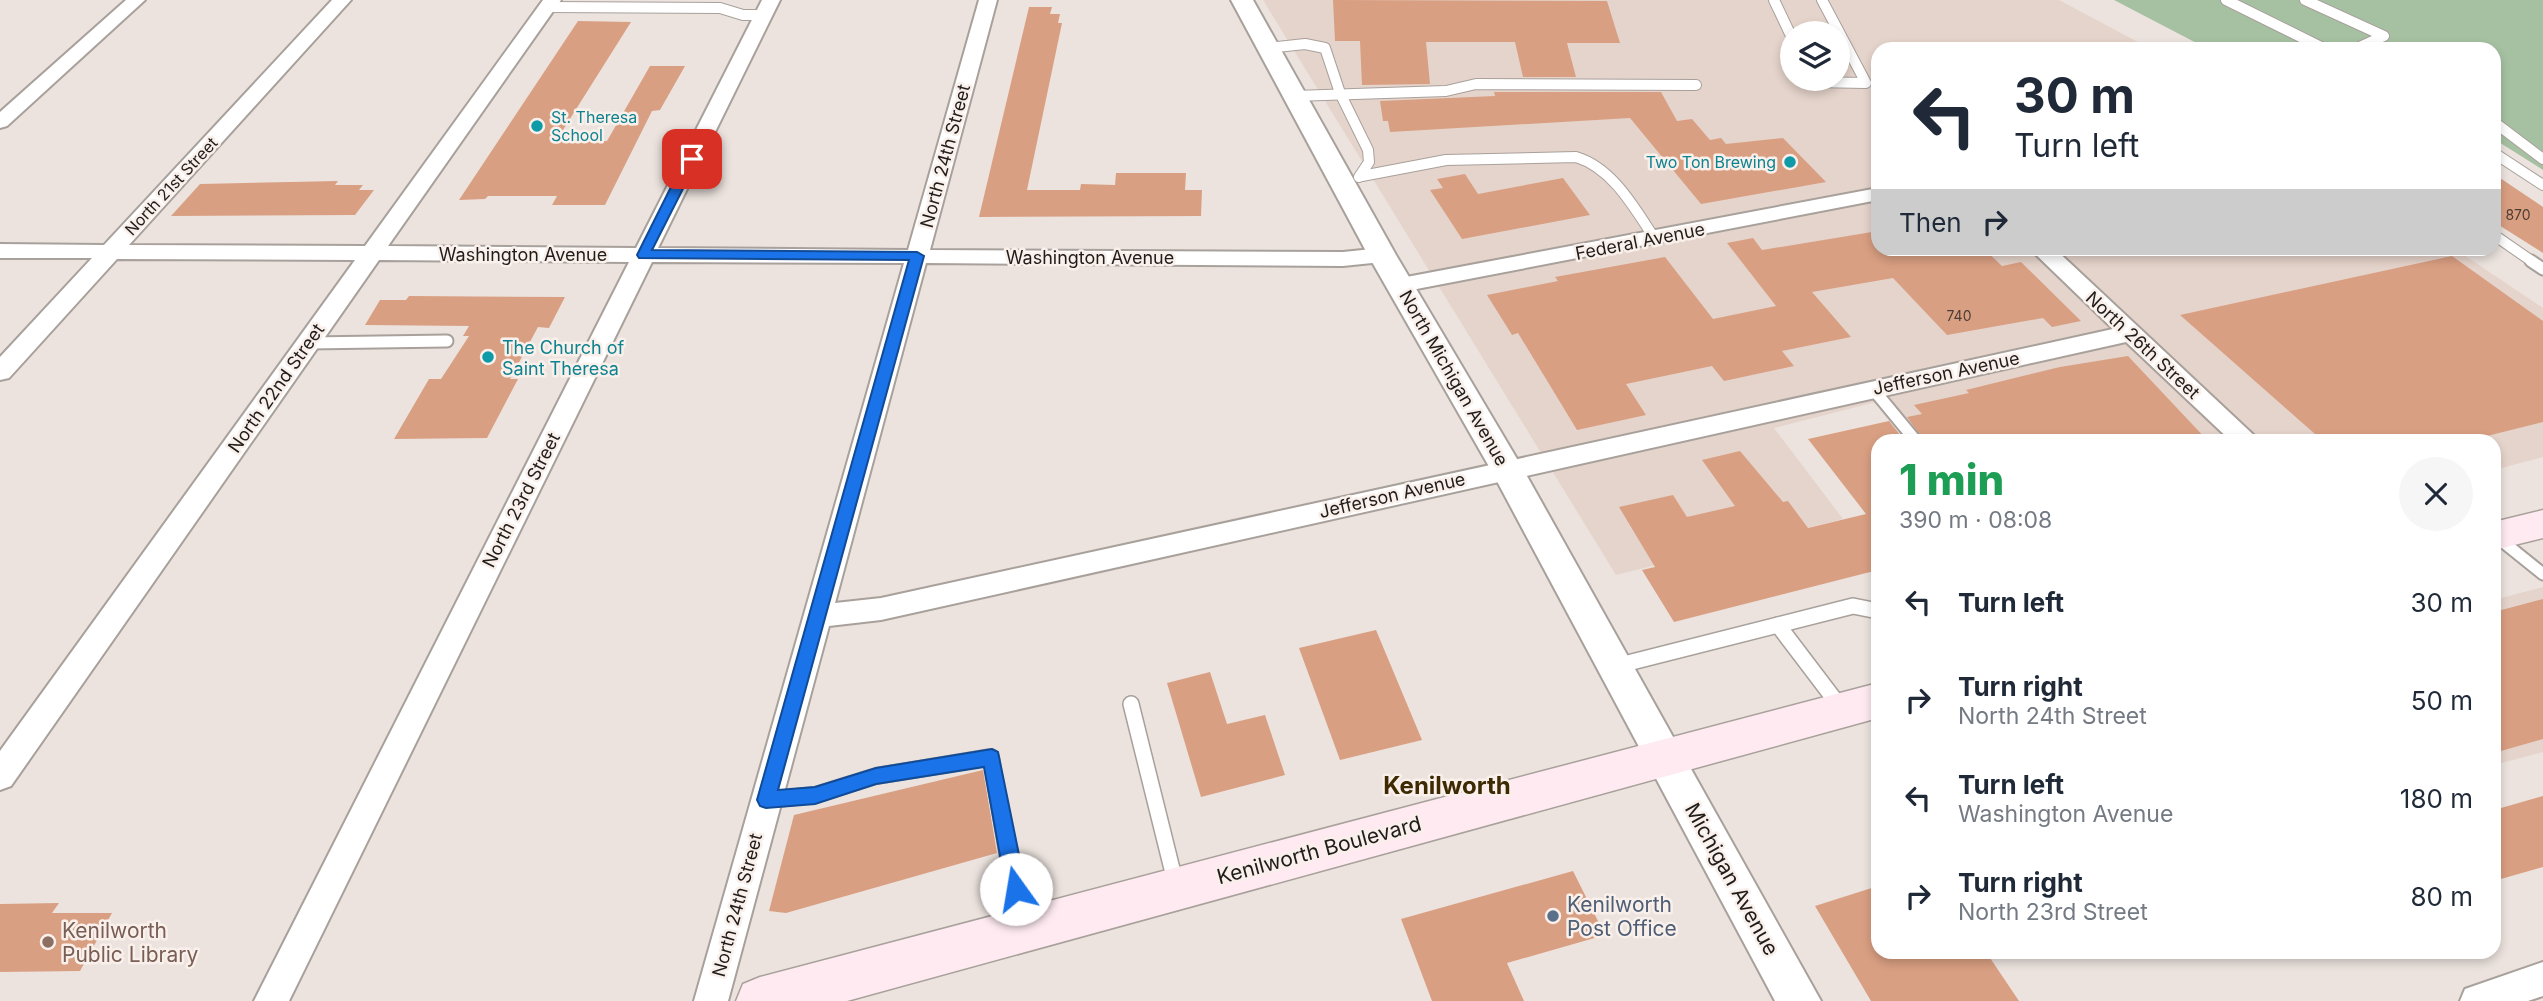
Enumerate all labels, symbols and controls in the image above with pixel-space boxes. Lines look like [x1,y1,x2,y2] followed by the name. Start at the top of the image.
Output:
[1780,21,1850,91] map controls
[1780,21,1850,91] button: layers
[2014,66,2135,125] text: 30 m
[1899,70,1990,161] icon: left
[916,82,974,230] street label: North 24th Street
[551,107,637,145] place label: St. Theresa School
[529,118,545,134] marker: St. Theresa School
[2014,126,2139,165] text: Turn left
[662,129,722,189] pin
[120,133,222,239] street label: North 21st Street
[673,140,711,178] icon: arrive
[1646,152,1776,172] place label: Two Ton Brewing
[1782,154,1798,170] marker: Two Ton Brewing
[1976,203,2014,241] icon: right
[2505,206,2531,223] house number: 870
[1899,207,1962,238] text: Then
[1573,218,1707,264] street label: Federal Avenue
[439,244,607,265] street label: Washington Avenue
[1006,247,1174,268] street label: Washington Avenue
[1395,287,1513,469] street label: North Michigan Avenue
[2082,287,2204,403] street label: North 26th Street
[1947,307,1972,324] house number: 740
[224,319,328,456] street label: North 22nd Street
[502,337,625,379] place label: The Church of Saint Theresa
[1871,347,2021,399] street label: Jefferson Avenue
[480,349,496,365] marker: The Church of Saint Theresa
[478,429,564,571] street label: North 23rd Street
[1899,454,2004,505] text: 1 min
[2399,457,2473,531] button: close
[1317,468,1467,522] street label: Jefferson Avenue
[1899,506,2052,534] text: 390 m · 08:08
[1899,583,1937,621] icon: left
[1958,587,2064,618] text: Turn left
[2410,587,2473,618] text: 30 m
[1958,671,2083,702] text: Turn right
[1899,681,1937,719] icon: right
[2411,685,2473,716] text: 50 m
[1958,702,2147,730] text: North 24th Street
[1958,769,2064,800] text: Turn left
[1383,771,1511,800] district label: Kenilworth
[1899,779,1937,817] icon: left
[2400,783,2473,814] text: 180 m
[1680,798,1784,960] street label: Michigan Avenue
[1958,800,2173,828] text: Washington Avenue
[1214,811,1424,889] street label: Kenilworth Boulevard
[708,831,766,979] street label: North 24th Street
[979,852,1053,926] position arrow
[1958,867,2083,898] text: Turn right
[1899,877,1937,915] icon: right
[2410,881,2473,912] text: 80 m
[1567,892,1677,941] place label: Kenilworth Post Office
[1958,898,2148,926] text: North 23rd Street
[1545,908,1561,924] marker: Kenilworth Post Office
[62,918,199,967] place label: Kenilworth Public Library
[40,934,56,950] marker: Kenilworth Public Library

